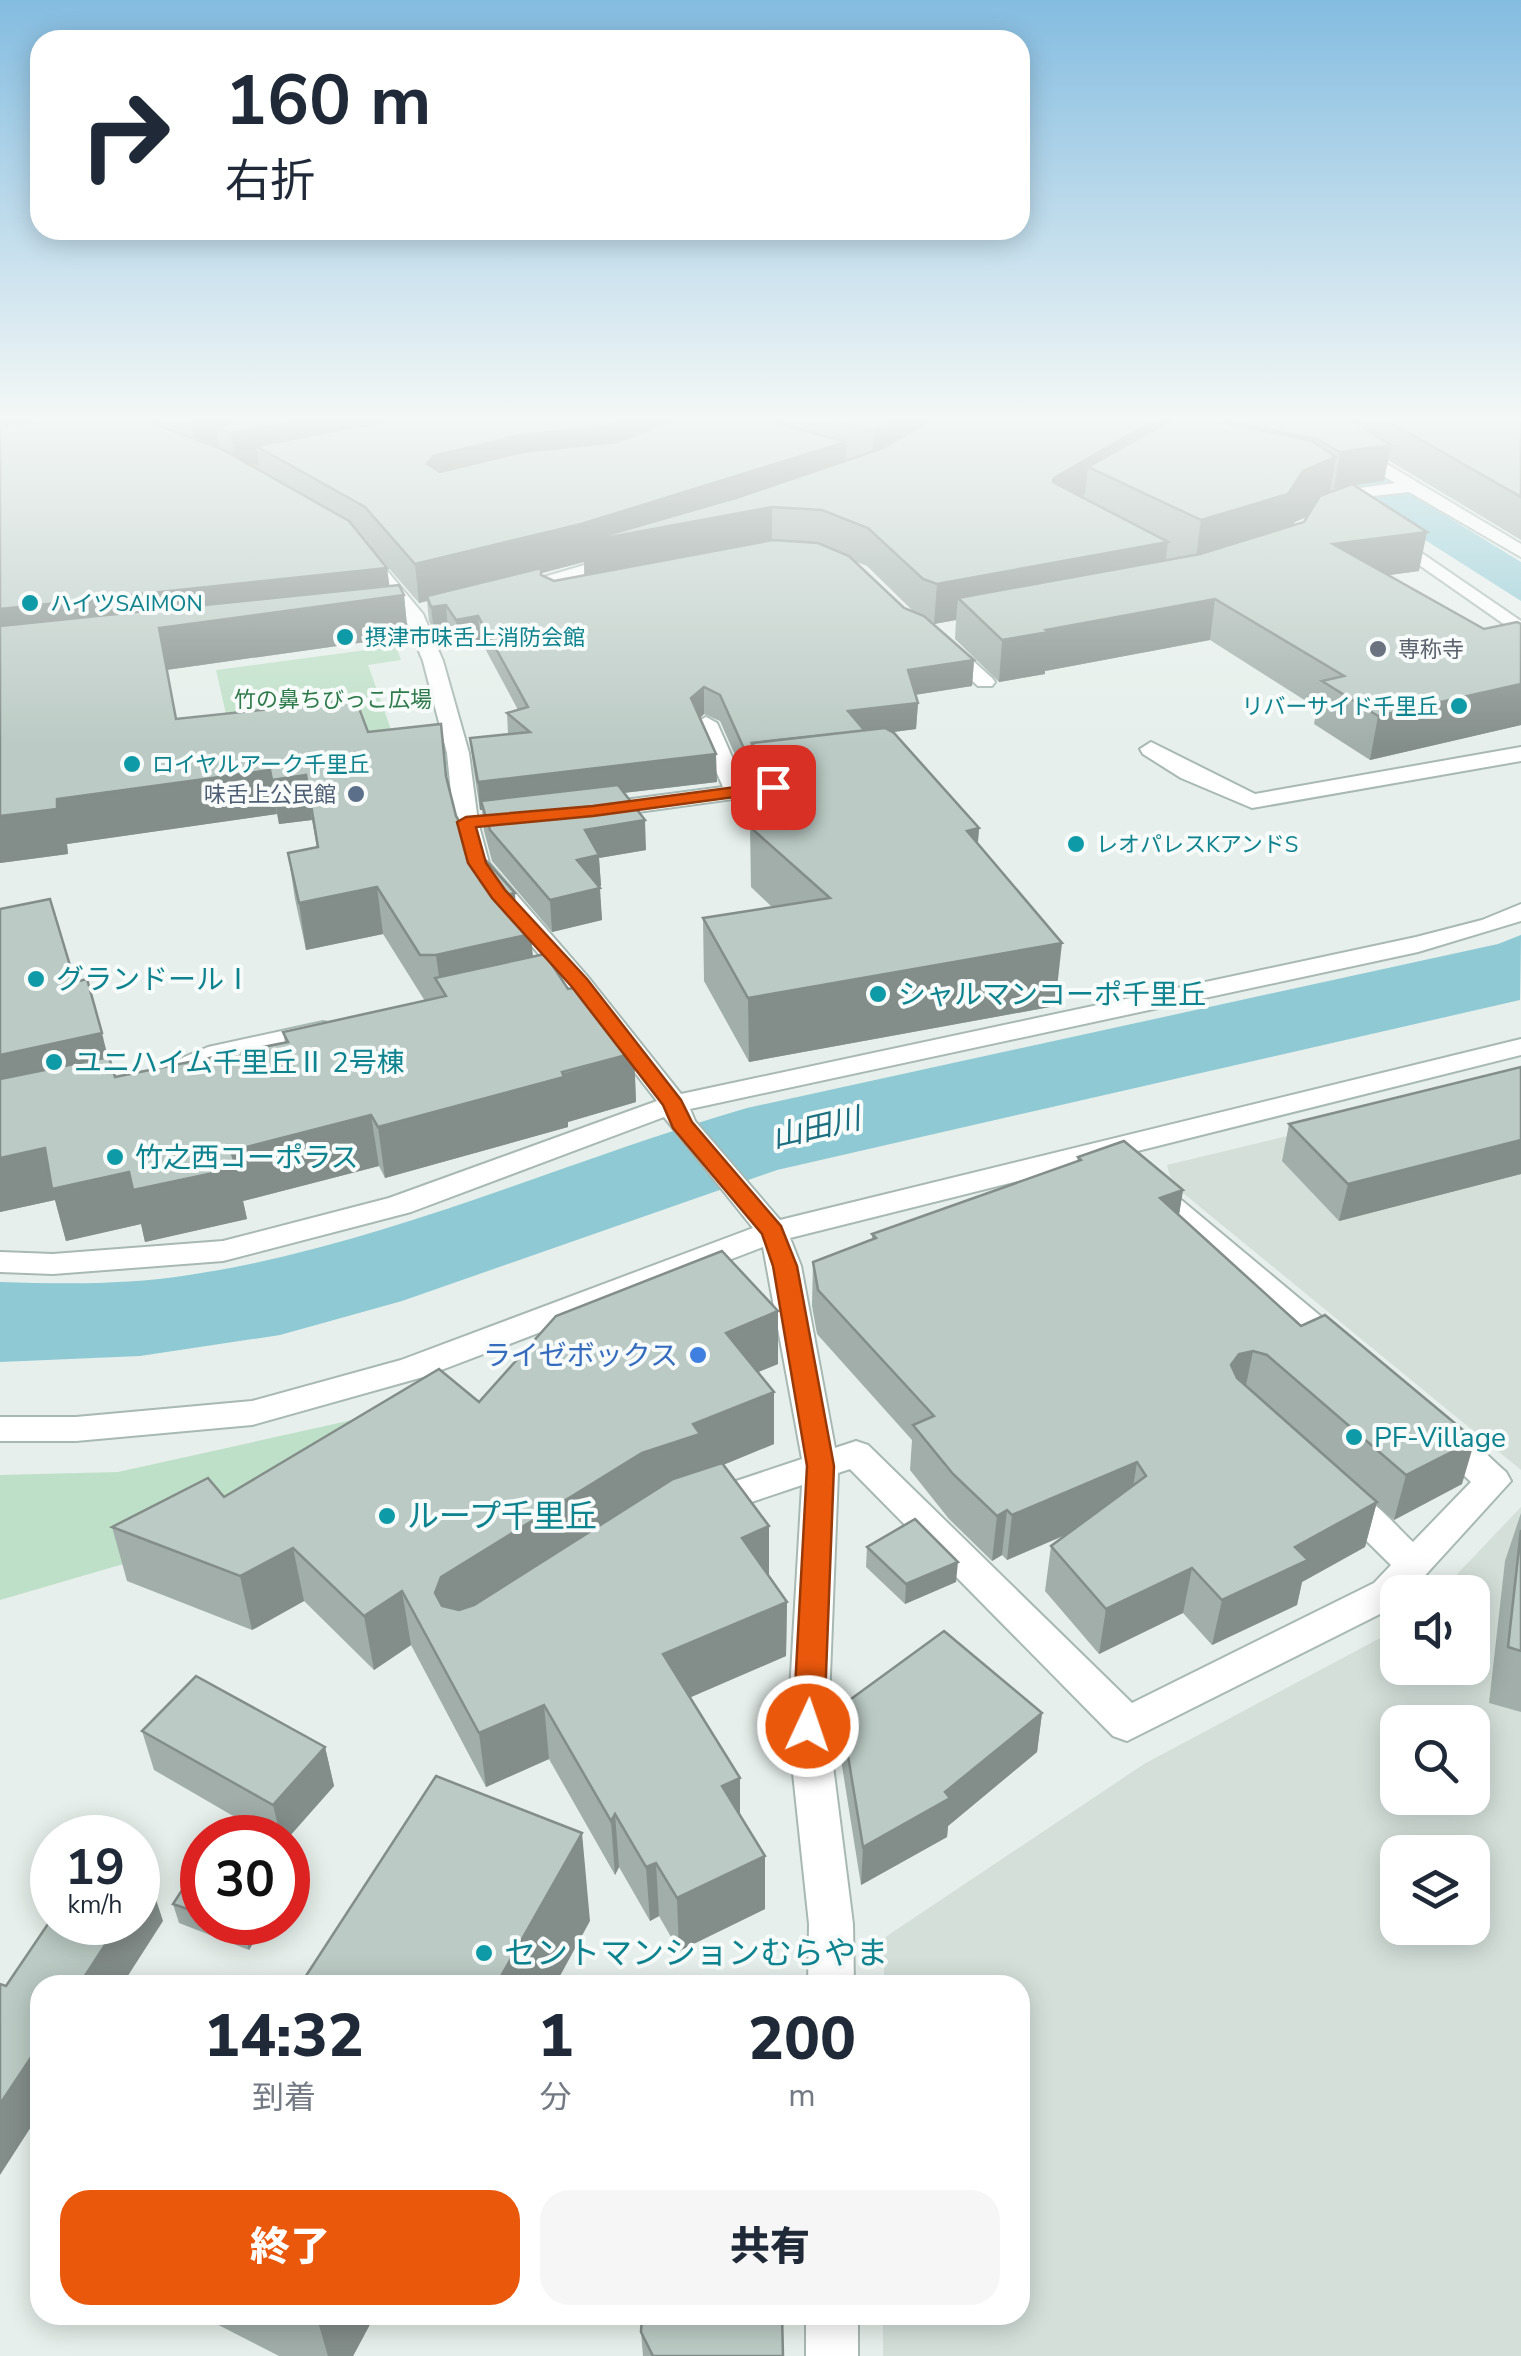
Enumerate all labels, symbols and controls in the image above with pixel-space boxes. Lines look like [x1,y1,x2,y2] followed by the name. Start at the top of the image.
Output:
[225,53,431,149] text: 160 m
[60,70,190,200] icon: right
[225,151,315,212] text: 右折
[50,589,203,619] place label: ハイツSAIMON
[19,592,41,614] marker: ハイツSAIMON
[365,623,585,653] place label: 摂津市味舌上消防会館
[334,626,356,648] marker: 摂津市味舌上消防会館
[1398,635,1464,665] place label: 専称寺
[1367,638,1389,660] marker: 専称寺
[234,685,432,715] park label: 竹の鼻ちびっこ広場
[1241,692,1439,722] place label: リバーサイド千里丘
[1448,695,1470,717] marker: リバーサイド千里丘
[731,745,816,830] pin
[152,750,370,780] place label: ロイヤルアーク千里丘
[121,753,143,775] marker: ロイヤルアーク千里丘
[746,760,801,815] icon: arrive
[204,780,336,810] place label: 味舌上公民館
[345,783,367,805] marker: 味舌上公民館
[1096,830,1298,860] place label: レオパレスKアンドS
[1065,833,1087,855] marker: レオパレスKアンドS
[56,961,252,999] place label: グランドールⅠ
[25,968,47,990] marker: グランドールⅠ
[898,976,1206,1014] place label: シャルマンコーポ千里丘
[867,983,889,1005] marker: シャルマンコーポ千里丘
[74,1044,405,1082] place label: ユニハイム千里丘Ⅱ 2号棟
[43,1051,65,1073] marker: ユニハイム千里丘Ⅱ 2号棟
[768,1098,867,1159] water label: 山田川
[135,1139,358,1177] place label: 竹之西コーポラス
[104,1146,126,1168] marker: 竹之西コーポラス
[483,1337,678,1375] place label: ライゼボックス
[687,1344,709,1366] marker: ライゼボックス
[1374,1419,1506,1457] place label: PF-Village
[1343,1426,1365,1448] marker: PF-Village
[407,1495,597,1538] place label: ループ千里丘
[376,1505,398,1527] marker: ループ千里丘
[1380,1575,1490,1945] map controls
[1380,1575,1490,1685] button: sound
[756,1674,860,1778] position arrow
[1380,1705,1490,1815] button: search
[180,1815,310,1945] speed limit sign: 30
[65,1833,125,1902] text: 19
[1380,1835,1490,1945] button: layers
[67,1888,123,1922] text: km/h
[504,1932,888,1975] place label: セントマンションむらやま
[473,1942,495,1964] marker: セントマンションむらやま
[204,1995,364,2077] text: 14:32
[538,1995,574,2077] text: 1
[748,1998,856,2080] text: 200
[788,2074,816,2117] text: m
[252,2076,316,2119] text: 到着
[540,2076,572,2119] text: 分
[60,2190,520,2305] button: 終了
[540,2190,1000,2305] button: 共有

